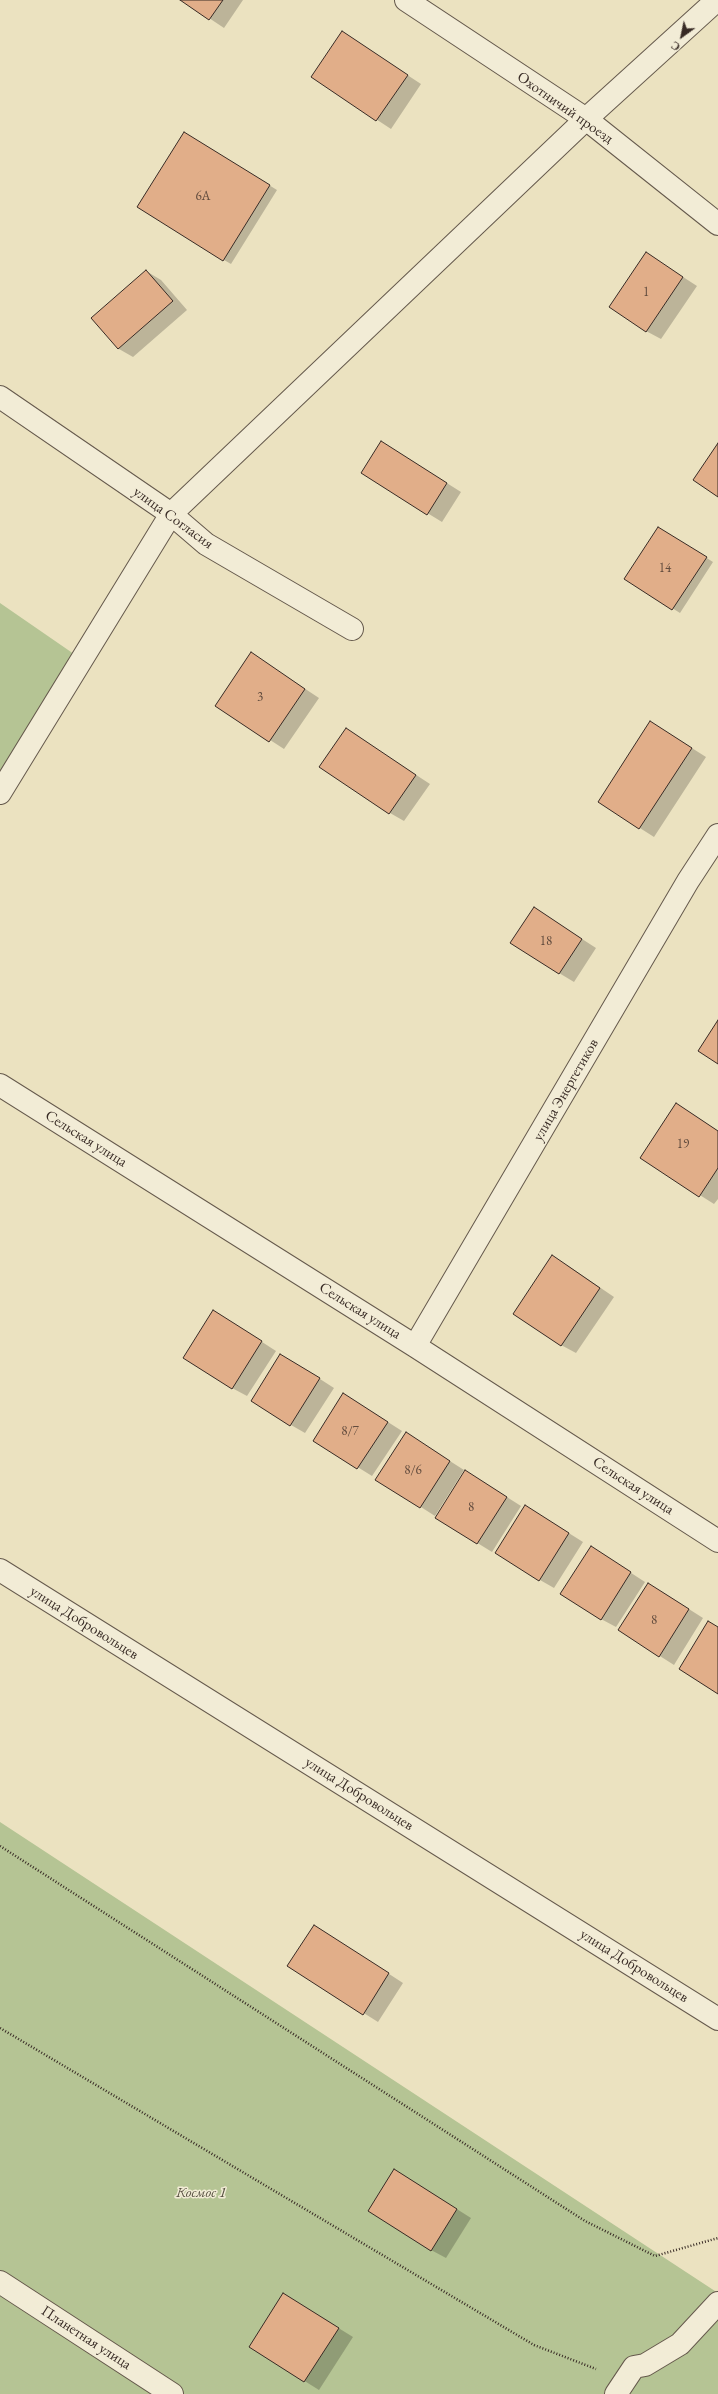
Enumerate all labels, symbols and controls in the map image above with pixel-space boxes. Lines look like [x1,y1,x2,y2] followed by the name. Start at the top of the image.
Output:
[662,16,702,56] north arrow
[668,38,683,54] text: С
[513,68,617,148] street label: Охотничий проезд
[195,188,211,204] house number: 6А
[643,284,649,300] house number: 1
[129,483,217,553] street label: улица Согласия
[659,560,671,576] house number: 14
[257,689,263,705] house number: 3
[540,933,552,949] house number: 18
[529,1036,603,1144] street label: улица Энергетиков
[42,1107,130,1171] street label: Сельская улица
[677,1136,689,1152] house number: 19
[316,1279,404,1343] street label: Сельская улица
[341,1423,359,1439] house number: 8/7
[589,1453,677,1519] street label: Сельская улица
[404,1462,422,1478] house number: 8/6
[468,1499,474,1515] house number: 8
[26,1582,142,1664] street label: улица Добровольцев
[651,1612,657,1628] house number: 8
[301,1753,417,1835] street label: улица Добровольцев
[576,1925,692,2007] street label: улица Добровольцев
[176,2184,226,2202] park label: Космос 1
[38,2302,134,2374] street label: Планетная улица

